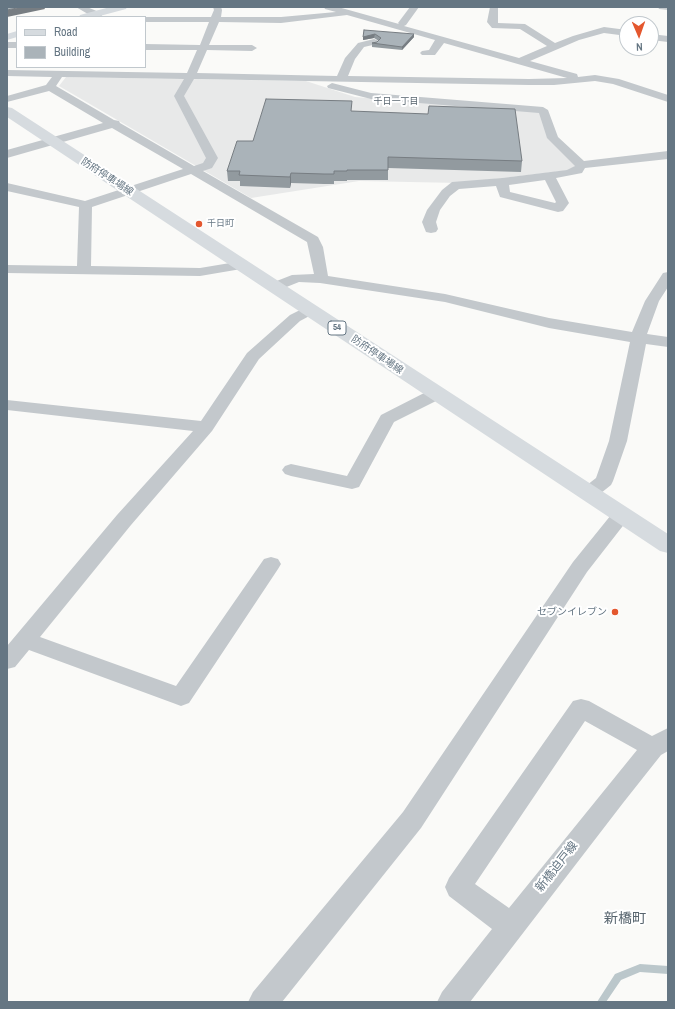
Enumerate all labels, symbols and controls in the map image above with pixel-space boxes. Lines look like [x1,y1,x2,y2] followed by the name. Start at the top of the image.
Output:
[16,16,146,68] legend
[619,16,659,56] north arrow
[54,24,78,40] text: Road
[636,40,643,54] text: N
[54,44,90,60] text: Building
[374,97,418,107] district label: 千日一丁目
[79,156,135,198] street label: 防府停車場線
[194,219,204,229] marker: 千日町
[207,219,234,229] place label: 千日町
[328,321,346,335] road number: 54
[349,333,405,377] street label: 防府停車場線
[537,606,607,618] place label: セブンイレブン
[610,607,620,617] marker: セブンイレブン
[533,839,581,895] street label: 新橋迫戸線
[604,911,646,927] district label: 新橋町

